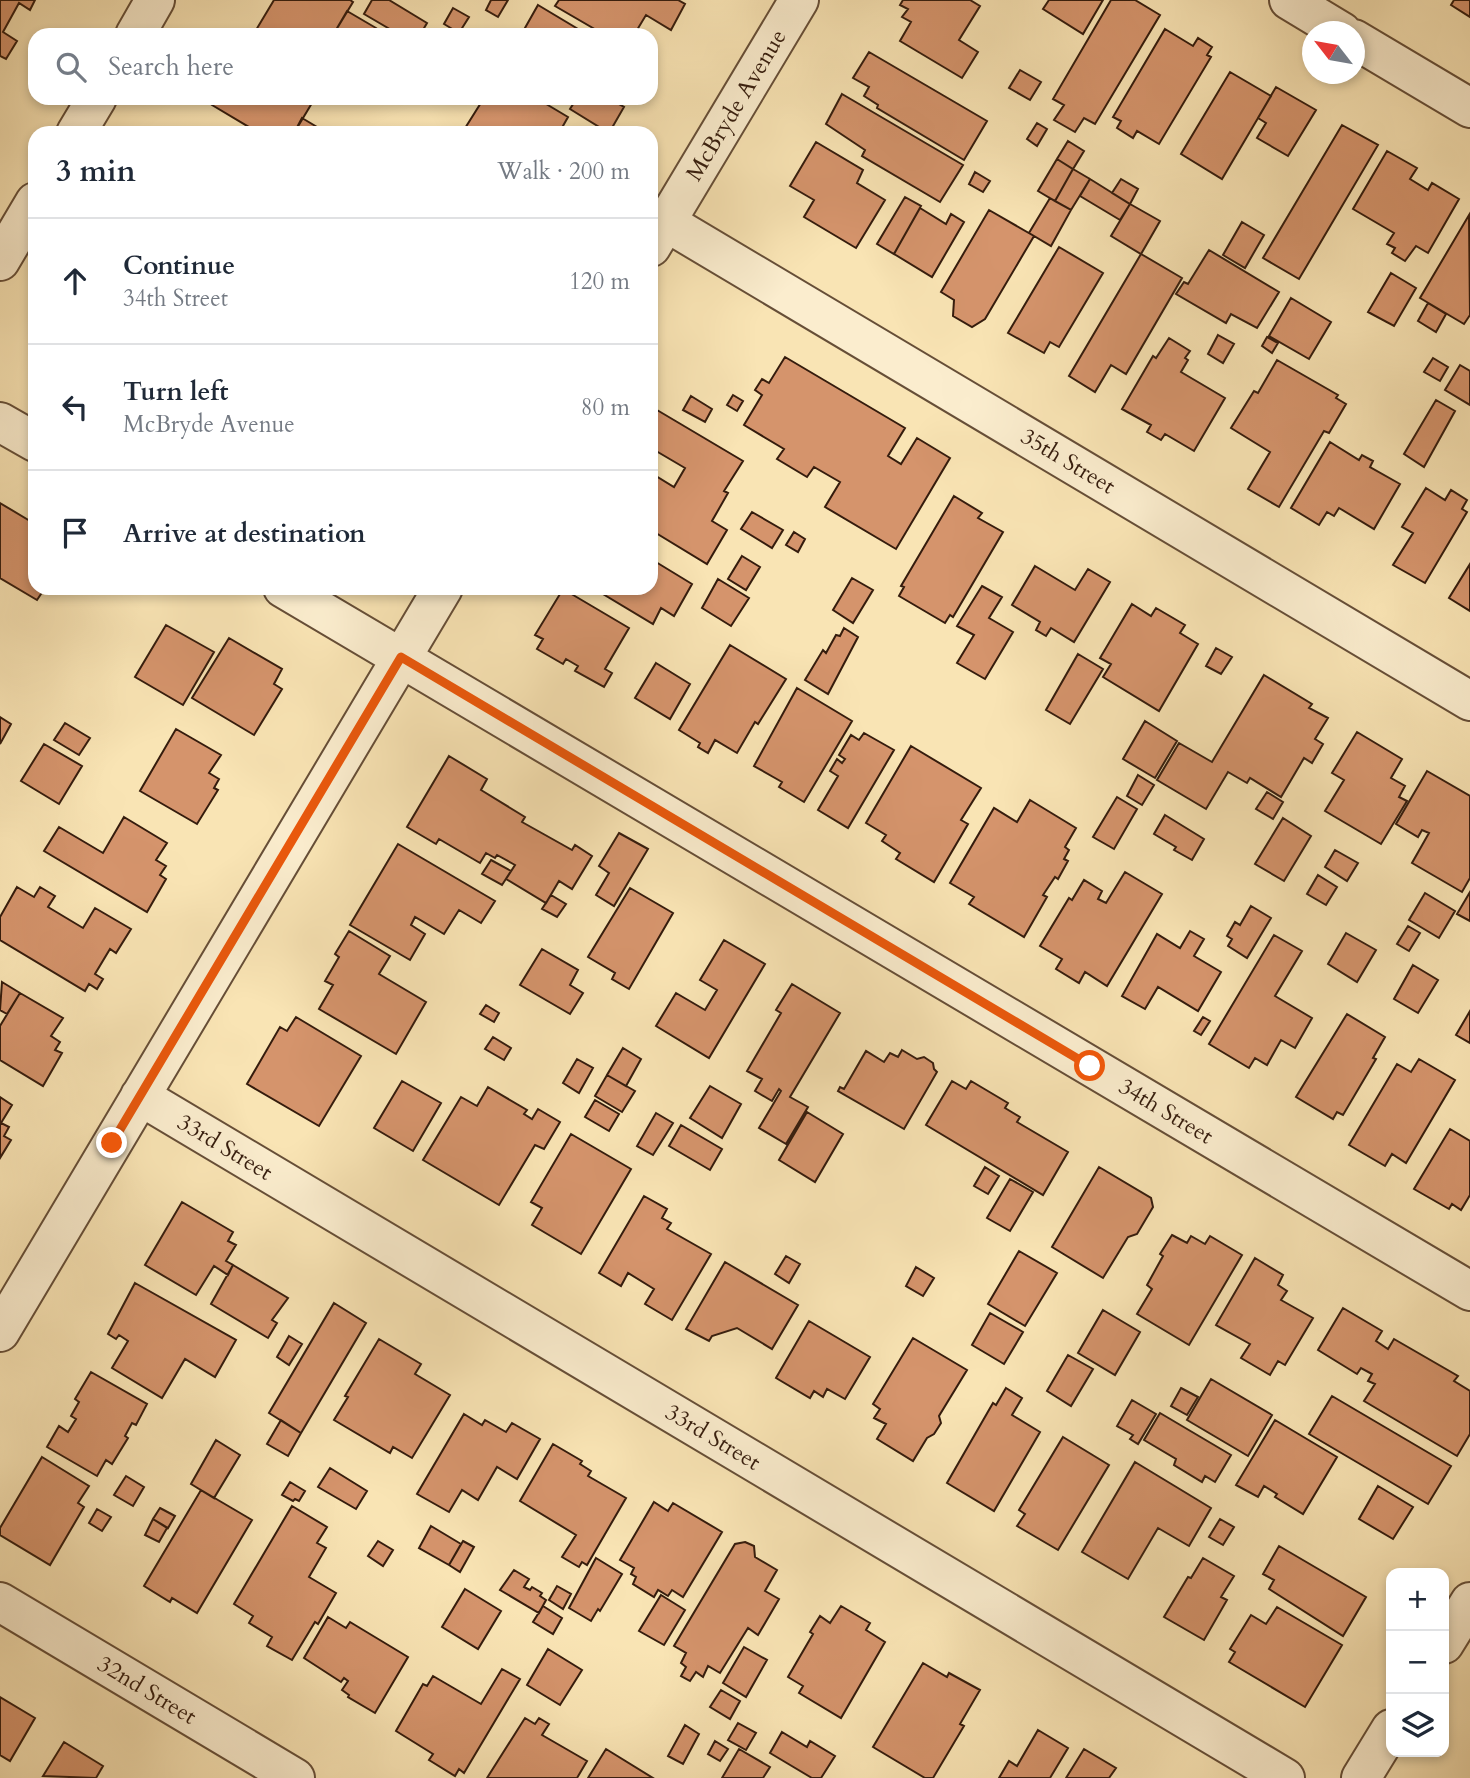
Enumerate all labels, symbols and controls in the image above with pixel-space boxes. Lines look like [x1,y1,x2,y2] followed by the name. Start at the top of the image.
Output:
[1302,21,1365,84] north arrow
[678,23,794,187] street label: McBryde Avenue
[28,28,658,105] search box
[52,48,90,86] icon: search
[108,49,234,84] text: Search here
[56,151,136,192] text: 3 min
[497,156,630,187] text: Walk · 200 m
[123,248,235,283] text: Continue
[56,262,94,300] icon: ahead
[569,266,630,297] text: 120 m
[123,283,228,314] text: 34th Street
[123,374,228,409] text: Turn left
[56,388,94,426] icon: left
[581,392,630,423] text: 80 m
[123,409,295,440] text: McBryde Avenue
[1015,421,1121,501] street label: 35th Street
[56,514,94,552] icon: arrive
[123,516,366,551] text: Arrive at destination
[1074,1050,1105,1081] route start
[1113,1071,1219,1151] street label: 34th Street
[172,1106,278,1188] street label: 33rd Street
[96,1127,127,1158] route end
[660,1396,766,1478] street label: 33rd Street
[1386,1568,1449,1757] map controls
[1386,1568,1449,1631] button: +
[1386,1631,1449,1694] button: −
[92,1648,202,1732] street label: 32nd Street
[1386,1694,1449,1757] button: layers

